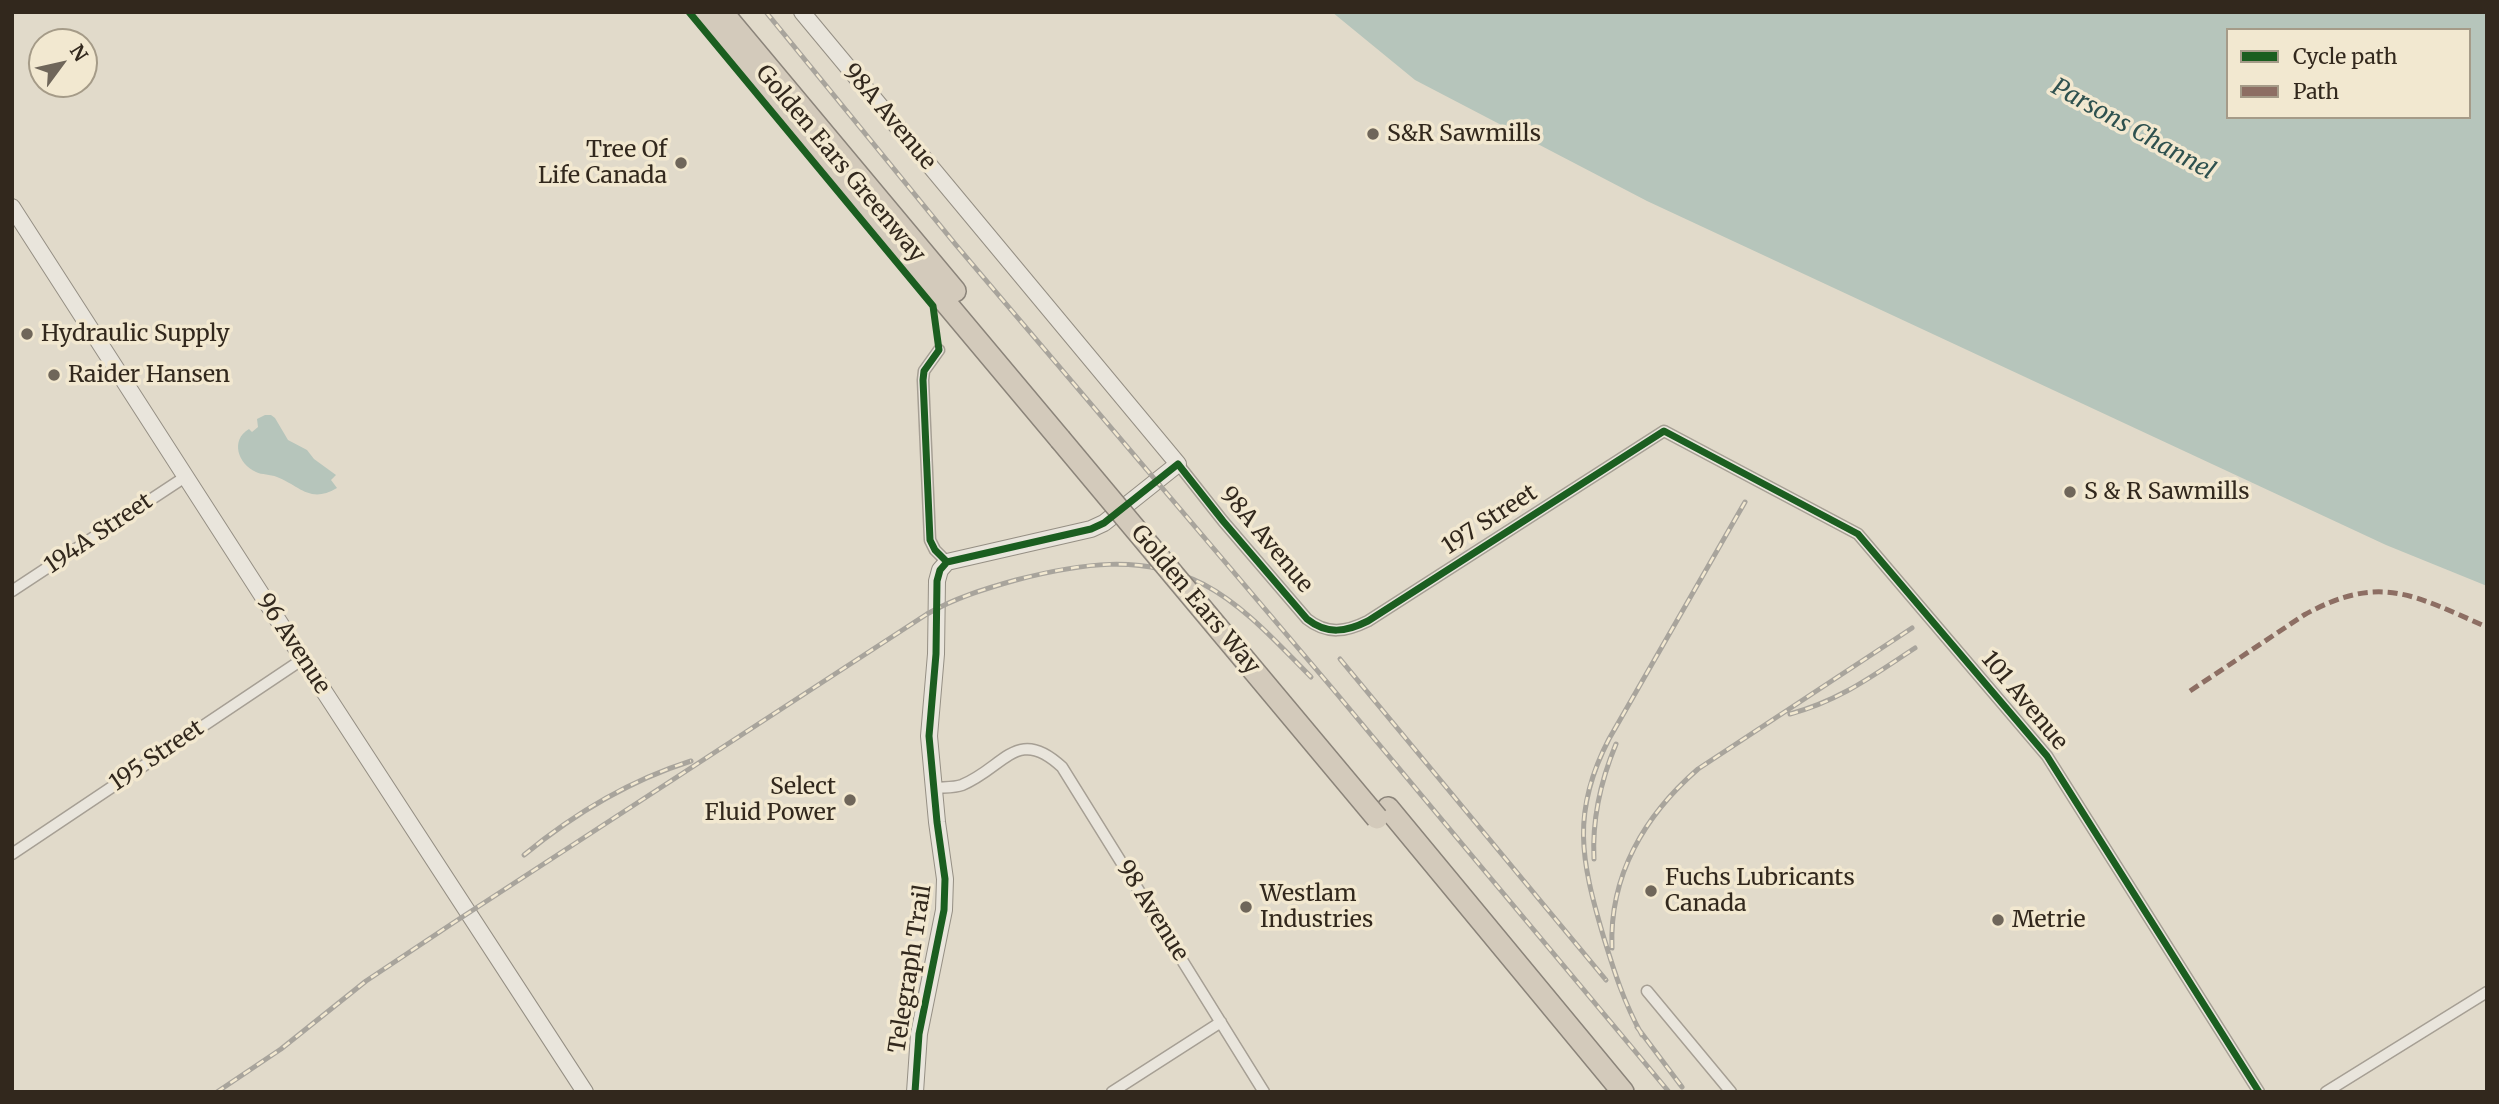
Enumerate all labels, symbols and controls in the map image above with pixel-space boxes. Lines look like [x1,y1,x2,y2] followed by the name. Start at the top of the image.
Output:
[28,28,98,98] north arrow
[2226,28,2471,119] legend
[65,40,93,65] text: N
[2293,43,2397,70] text: Cycle path
[837,58,941,176] street label: 98A Avenue
[749,60,931,268] street label: Golden Ears Greenway
[2046,73,2220,187] water label: Parsons Channel
[2293,78,2339,105] text: Path
[1387,120,1541,148] place label: S&R Sawmills
[1365,126,1381,142] marker: S&R Sawmills
[538,136,667,190] place label: Tree Of Life Canada
[673,155,689,171] marker: Tree Of Life Canada
[41,320,230,348] place label: Hydraulic Supply
[19,326,35,342] marker: Hydraulic Supply
[68,361,230,389] place label: Raider Hansen
[46,367,62,383] marker: Raider Hansen
[2084,478,2249,506] place label: S & R Sawmills
[1438,479,1542,561] street label: 197 Street
[1214,481,1318,599] street label: 98A Avenue
[2062,484,2078,500] marker: S & R Sawmills
[40,488,158,580] street label: 194A Street
[1125,520,1265,680] street label: Golden Ears Way
[250,589,336,699] street label: 96 Avenue
[1975,646,2073,756] street label: 101 Avenue
[105,715,209,797] street label: 195 Street
[705,773,836,827] place label: Select Fluid Power
[842,792,858,808] marker: Select Fluid Power
[1110,856,1194,966] street label: 98 Avenue
[1665,864,1855,918] place label: Fuchs Lubricants Canada
[1260,880,1373,934] place label: Westlam Industries
[884,883,938,1055] street label: Telegraph Trail
[1643,883,1659,899] marker: Fuchs Lubricants Canada
[1238,899,1254,915] marker: Westlam Industries
[2012,906,2085,934] place label: Metrie
[1990,912,2006,928] marker: Metrie

